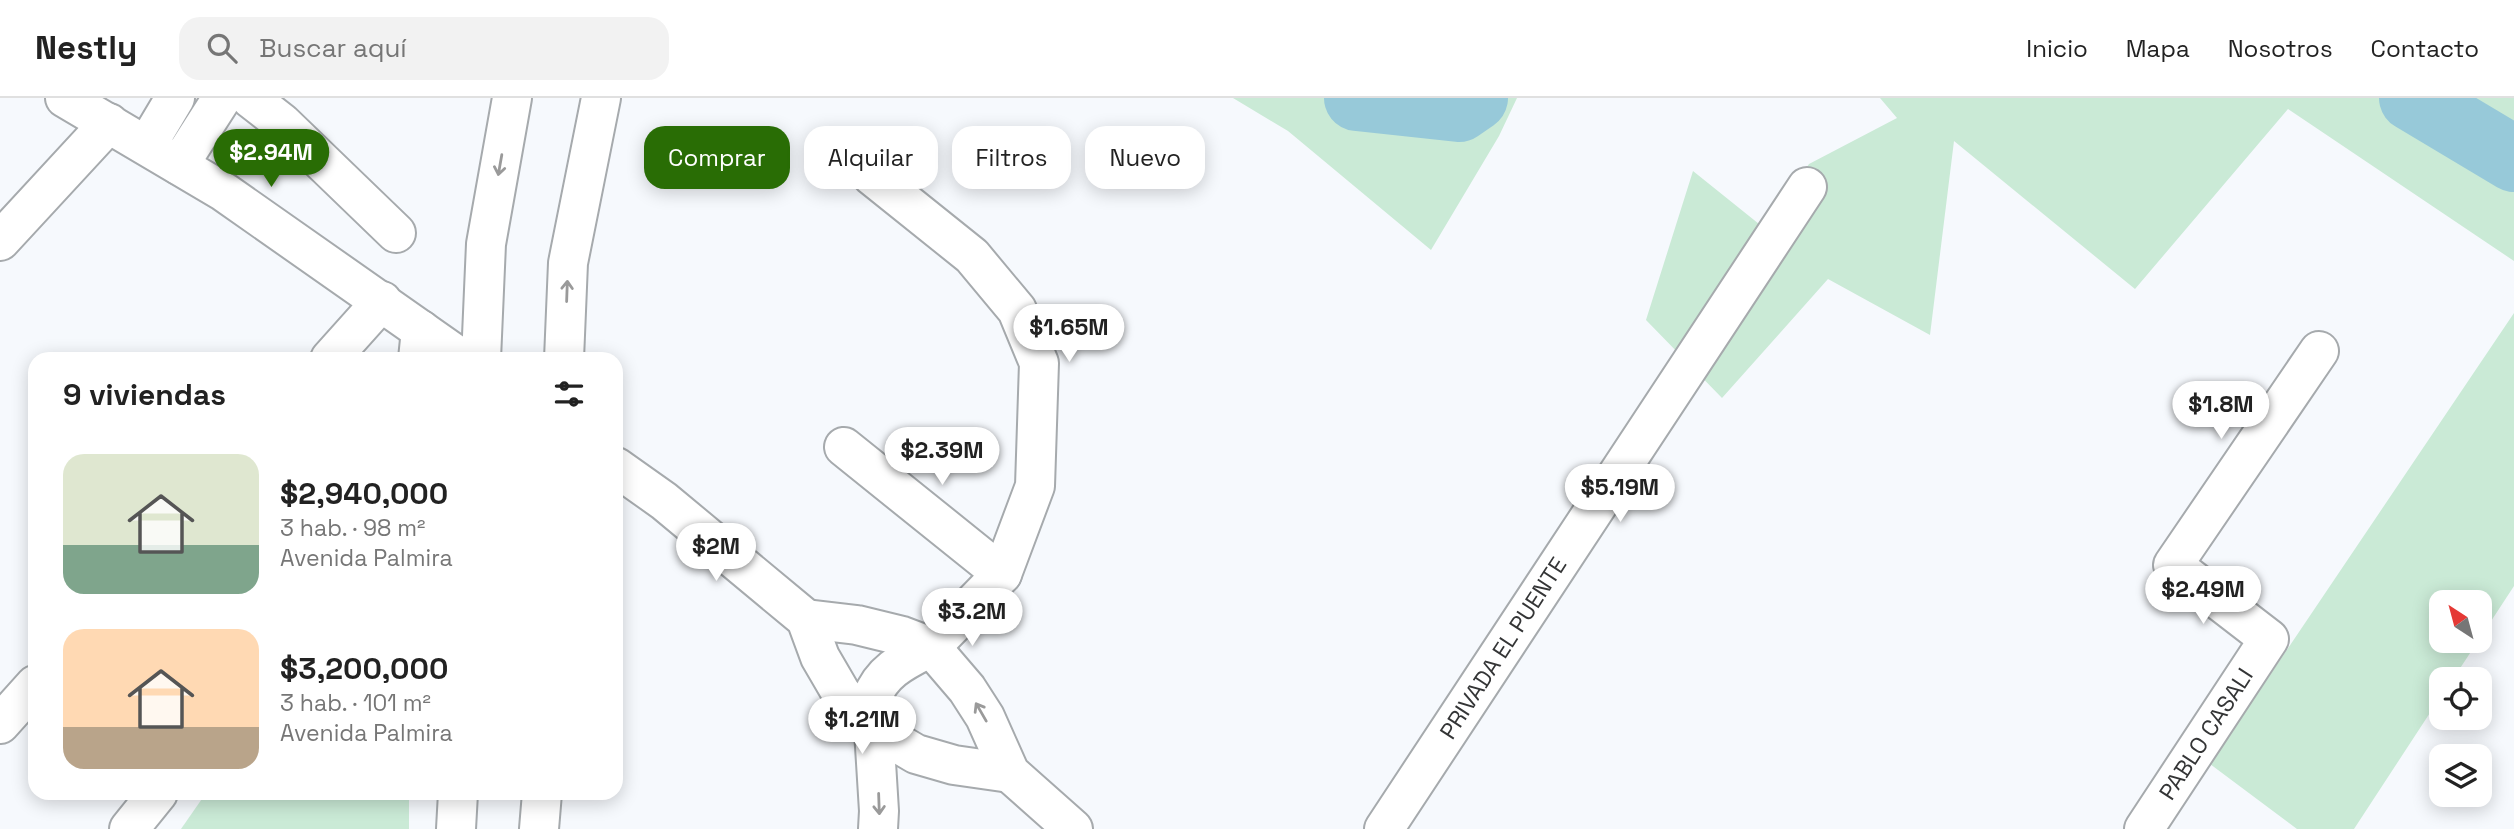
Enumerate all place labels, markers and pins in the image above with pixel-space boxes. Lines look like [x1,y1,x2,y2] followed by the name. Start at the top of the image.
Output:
[214,130,328,189] pin: $2.94M
[1012,304,1126,364] pin: $1.65M
[2172,382,2270,441] pin: $1.8M
[885,428,999,487] pin: $2.39M
[1563,464,1677,524] pin: $5.19M
[682,524,750,583] pin: $2M
[2146,566,2260,626] pin: $2.49M
[923,588,1021,648] pin: $3.2M
[805,696,919,756] pin: $1.21M

